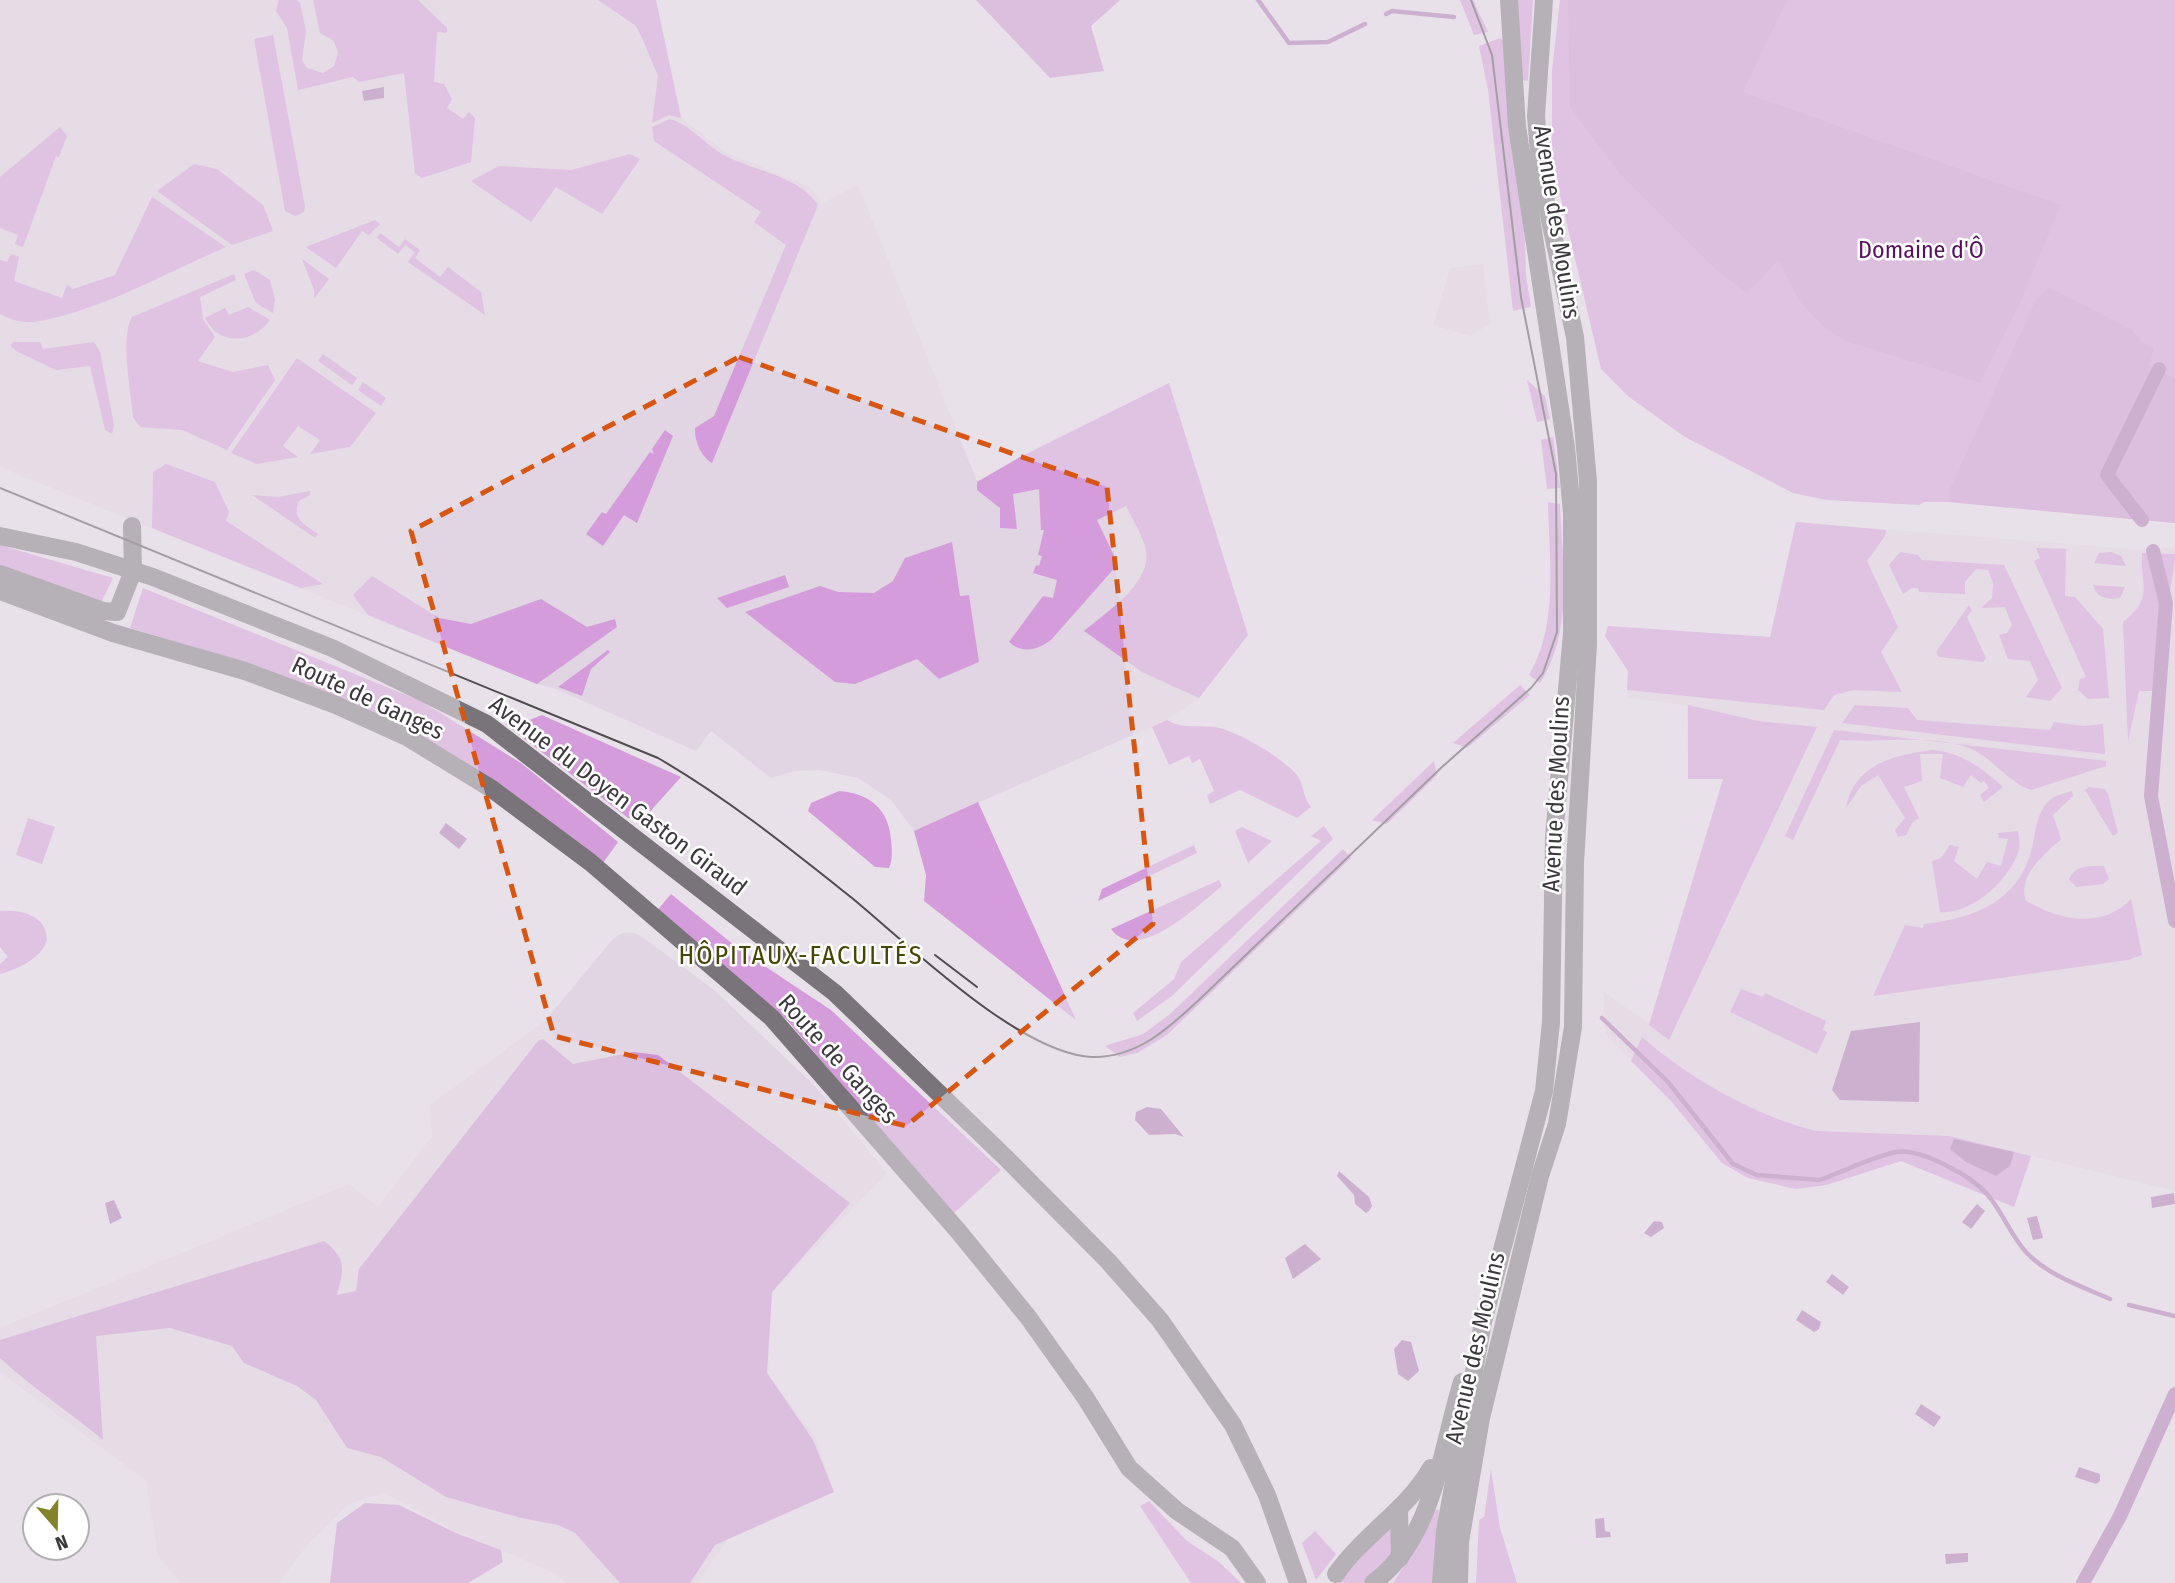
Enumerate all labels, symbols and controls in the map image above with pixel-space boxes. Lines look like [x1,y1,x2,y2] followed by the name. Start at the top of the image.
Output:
[1528,123,1586,321] street label: Avenue des Moulins
[1858,235,1984,264] park label: Domaine d'Ô
[288,651,448,745] street label: Route de Ganges
[484,690,752,902] street label: Avenue du Doyen Gaston Giraud
[1537,695,1575,893] street label: Avenue des Moulins
[678,940,924,971] district label: HÔPITAUX-FACULTÉS
[773,989,903,1129] street label: Route de Ganges
[1439,1249,1511,1447] street label: Avenue des Moulins
[21,1492,91,1562] north arrow
[52,1530,71,1555] text: N

